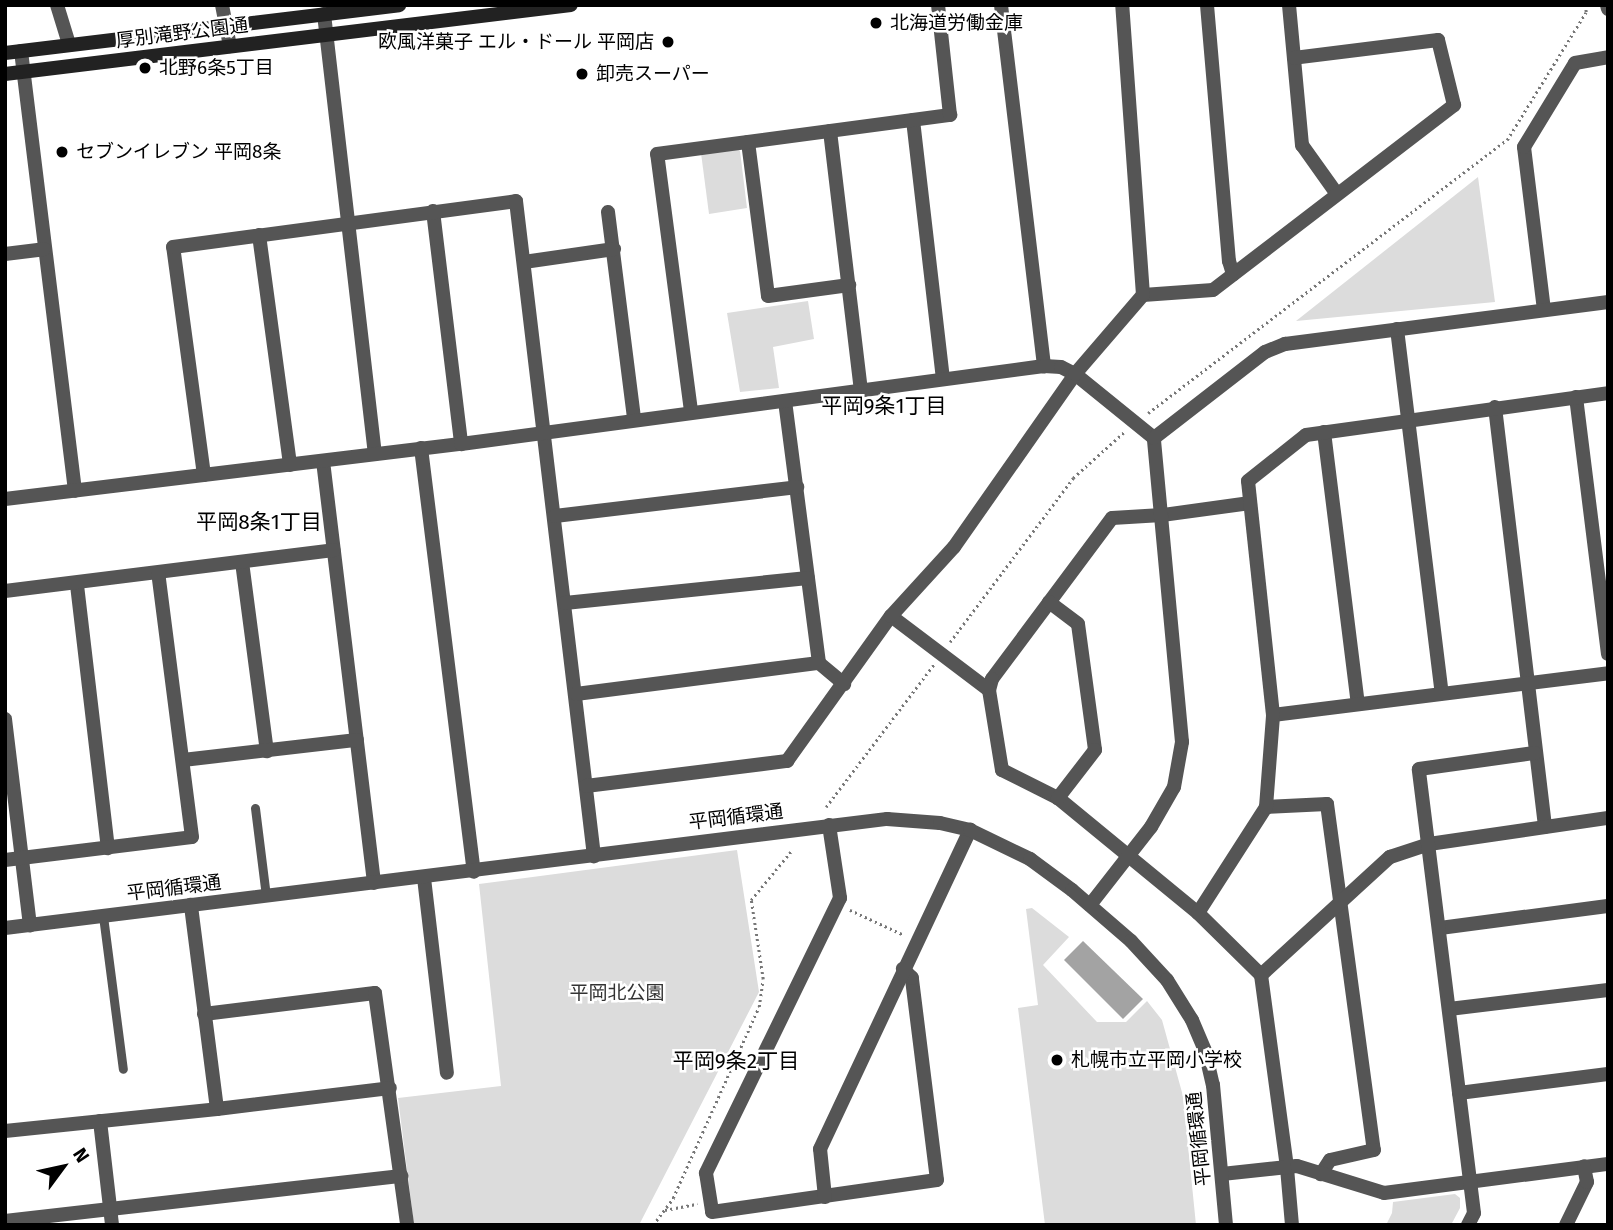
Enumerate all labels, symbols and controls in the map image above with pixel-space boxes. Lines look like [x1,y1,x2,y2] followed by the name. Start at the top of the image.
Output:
[890,12,1023,34] place label: 北海道労働金庫
[115,14,249,52] street label: 厚別滝野公園通
[868,15,884,31] marker: 北海道労働金庫
[378,31,654,53] place label: 欧風洋菓子 エル・ドール 平岡店
[660,34,676,50] marker: 欧風洋菓子 エル・ドール 平岡店
[159,57,274,79] place label: 北野6条5丁目
[137,60,153,76] marker: 北野6条5丁目
[596,63,710,85] place label: 卸売スーパー
[574,66,590,82] marker: 卸売スーパー
[76,141,282,163] place label: セブンイレブン 平岡8条
[54,144,70,160] marker: セブンイレブン 平岡8条
[821,393,947,419] district label: 平岡9条1丁目
[196,509,322,535] district label: 平岡8条1丁目
[687,800,785,834] street label: 平岡循環通
[125,871,223,905] street label: 平岡循環通
[570,982,664,1004] park label: 平岡北公園
[673,1048,799,1074] district label: 平岡9条2丁目
[1071,1049,1242,1071] place label: 札幌市立平岡小学校
[1049,1052,1065,1068] marker: 札幌市立平岡小学校
[1183,1091,1215,1187] street label: 平岡循環通
[28,1132,98,1202] north arrow
[68,1144,94,1167] text: N

